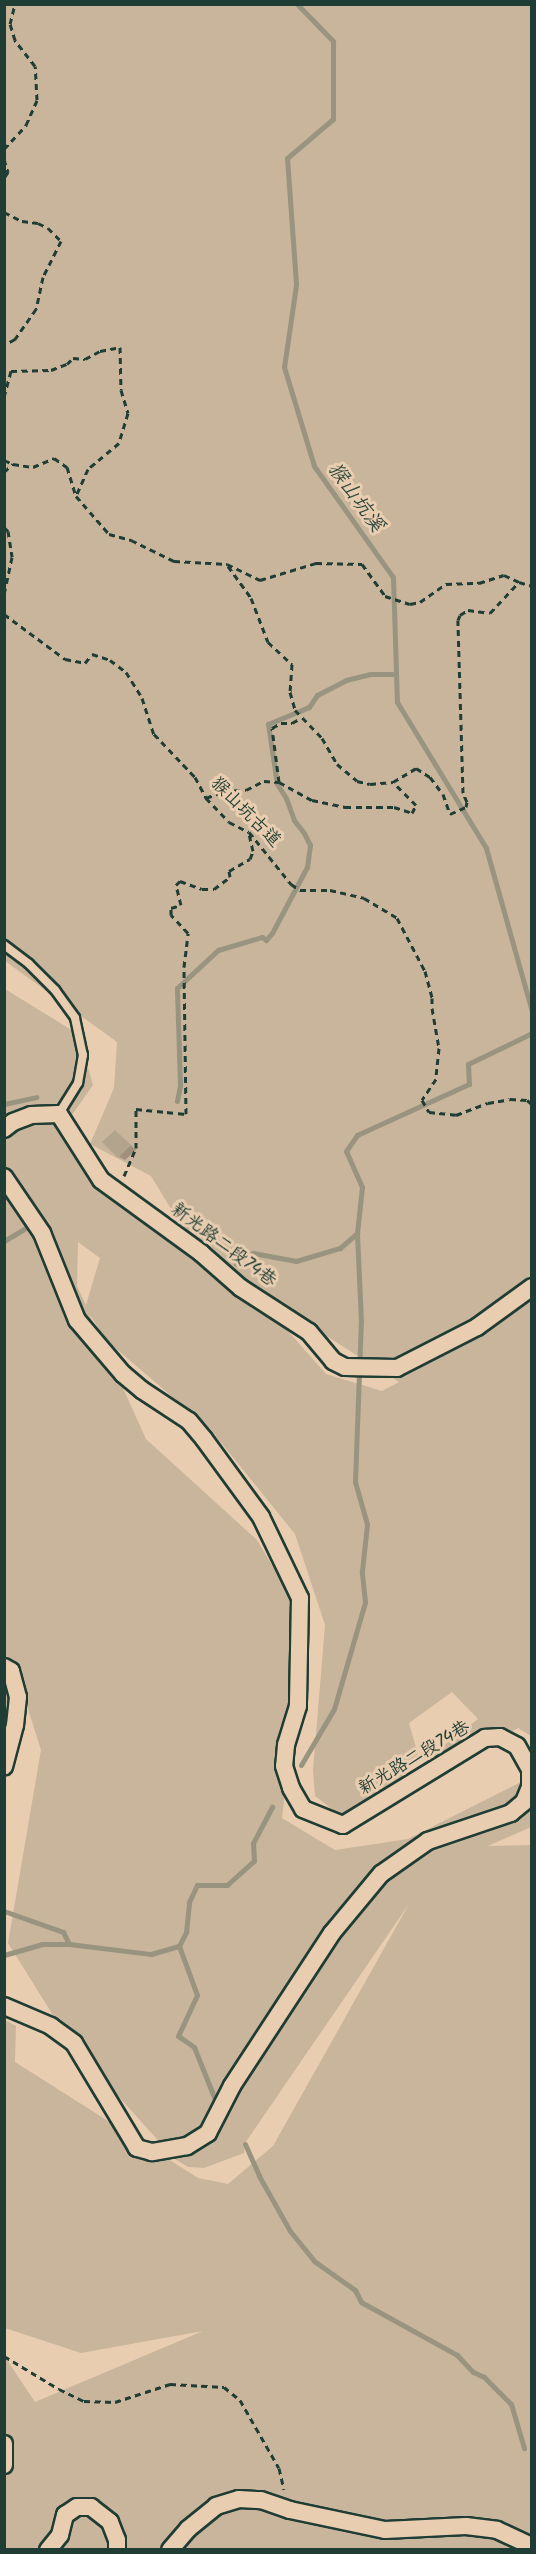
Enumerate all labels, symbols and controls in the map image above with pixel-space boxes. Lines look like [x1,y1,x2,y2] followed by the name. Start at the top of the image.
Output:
[322,459,388,537] water label: 猴山坑溪
[206,774,284,852] street label: 猴山坑古道
[166,1199,280,1293] street label: 新光路二段74巷
[355,1717,475,1801] street label: 新光路二段74巷

